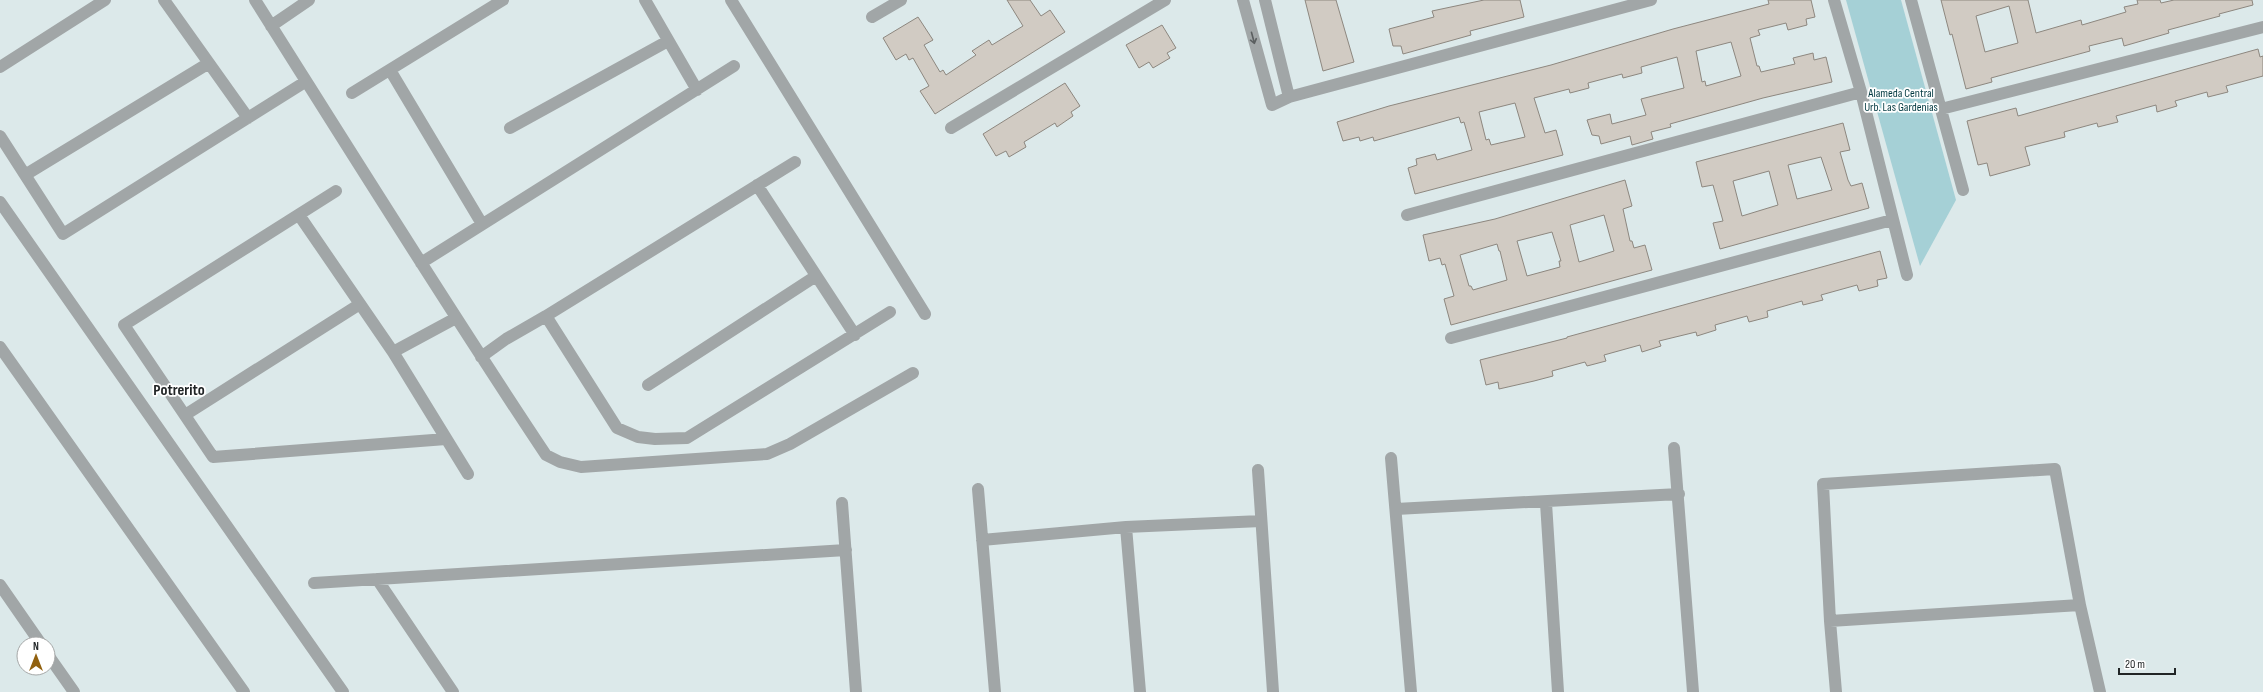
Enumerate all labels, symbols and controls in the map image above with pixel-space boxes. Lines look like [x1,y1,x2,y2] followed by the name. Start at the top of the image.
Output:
[1250,31,1258,44] one-way arrow
[1864,86,1938,115] park label: Alameda Central Urb. Las Gardenias
[153,381,205,400] district label: Potrerito
[16,636,56,676] north arrow
[33,640,39,653] text: N
[2119,650,2175,676] scale bar
[2125,657,2145,672] text: 20 m

